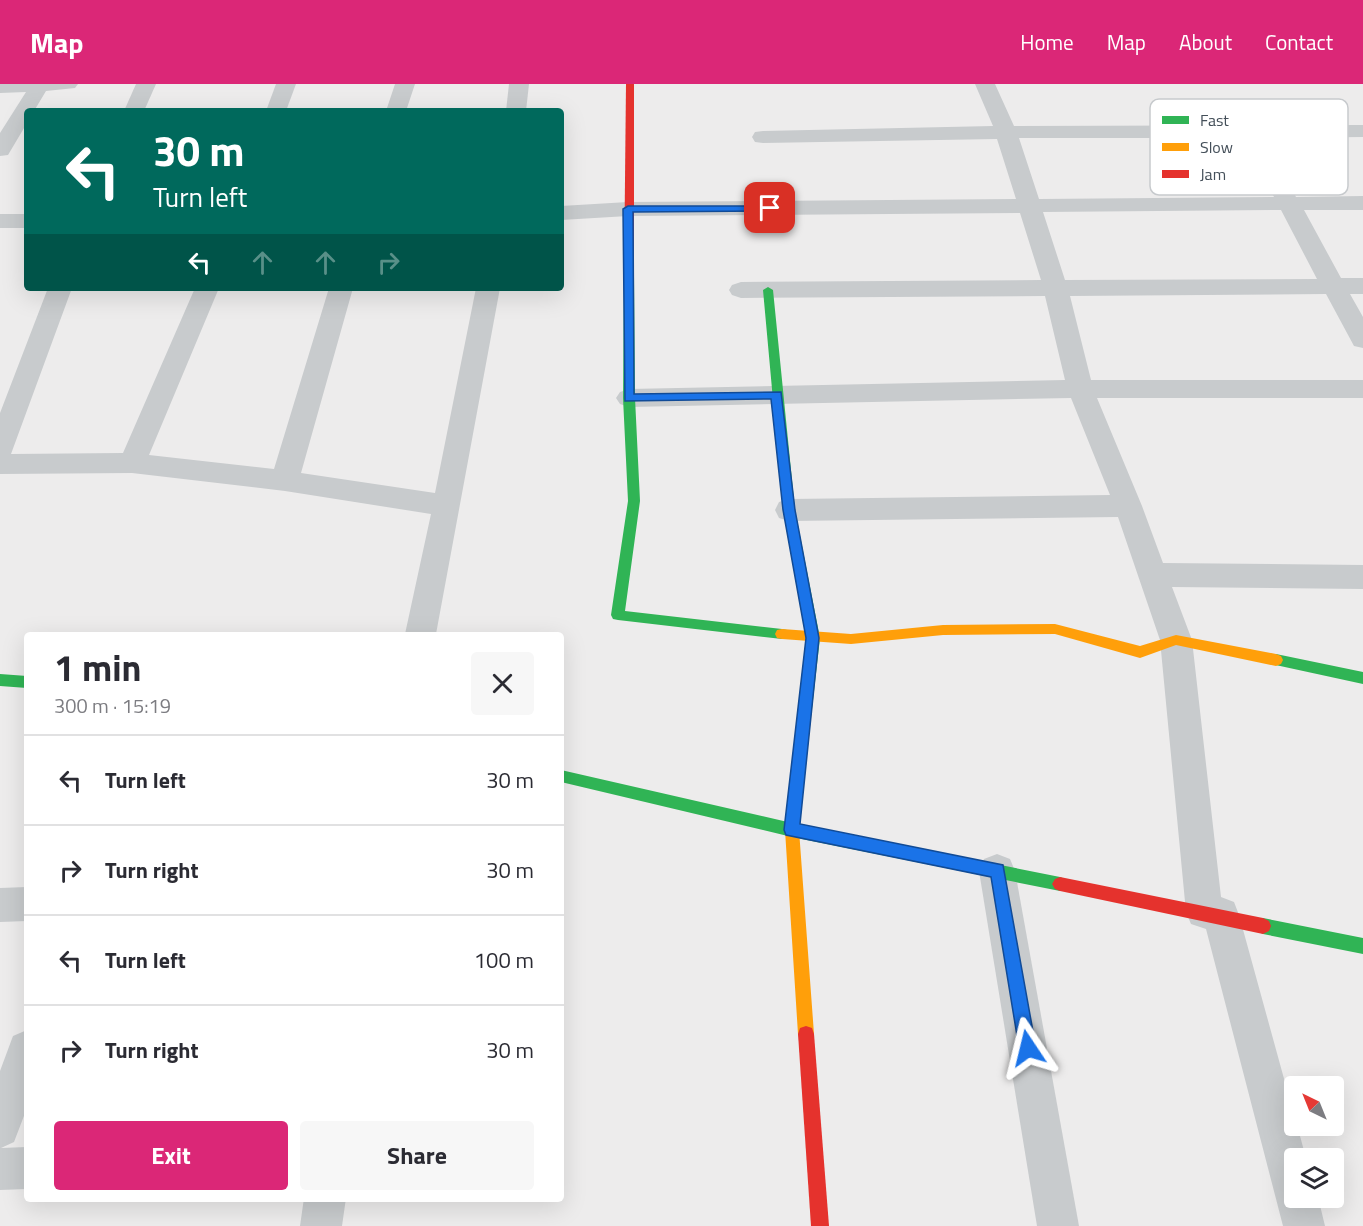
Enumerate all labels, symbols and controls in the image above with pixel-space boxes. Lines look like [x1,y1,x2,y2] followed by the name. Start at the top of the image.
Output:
[30,21,84,64] text: Map
[1020,26,1074,58] text: Home
[1107,26,1146,58] text: Map
[1179,26,1232,58] text: About
[1265,26,1333,58] text: Contact
[1150,99,1348,195] legend
[1200,108,1229,132] text: Fast
[153,118,245,182] text: 30 m
[54,132,132,210] icon: left
[1200,135,1233,159] text: Slow
[1200,162,1226,186] text: Jam
[153,176,247,217] text: Turn left
[744,182,795,233] pin
[753,191,786,224] icon: arrive
[183,246,216,279] icon: left
[246,246,279,279] icon: ahead
[309,246,342,279] icon: ahead
[372,246,405,279] icon: right
[54,640,141,695] text: 1 min
[471,652,534,715] button: close
[54,690,171,721] text: 300 m · 15:19
[105,763,186,797] text: Turn left
[486,763,534,797] text: 30 m
[54,764,87,797] icon: left
[105,853,199,887] text: Turn right
[486,853,534,887] text: 30 m
[54,854,87,887] icon: right
[105,943,186,977] text: Turn left
[474,943,534,977] text: 100 m
[54,944,87,977] icon: left
[996,1016,1060,1080] position arrow
[105,1033,199,1067] text: Turn right
[486,1033,534,1067] text: 30 m
[54,1034,87,1067] icon: right
[1284,1076,1344,1136] north arrow
[1284,1076,1344,1208] map controls
[54,1121,288,1190] button: Exit
[300,1121,534,1190] button: Share
[1284,1148,1344,1208] button: layers

